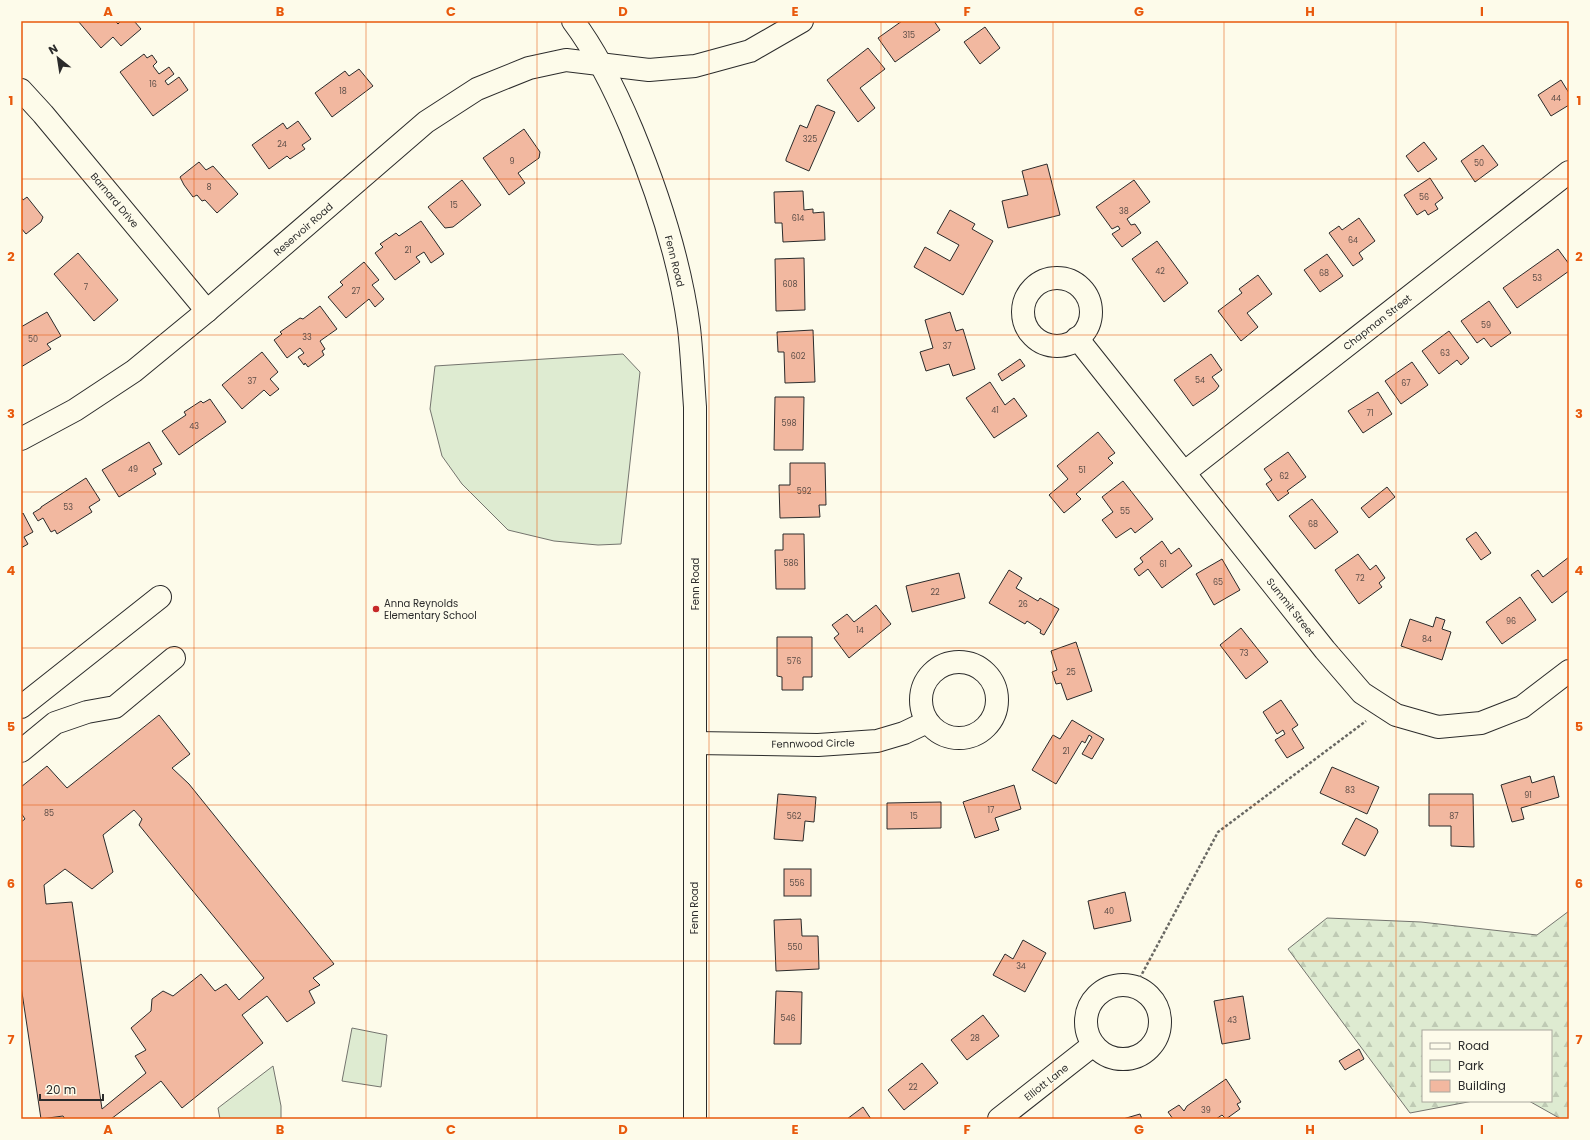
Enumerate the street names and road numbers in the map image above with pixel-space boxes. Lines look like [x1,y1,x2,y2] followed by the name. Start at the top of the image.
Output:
[87,169,142,231] street label: Barnard Drive
[270,199,336,259] street label: Reservoir Road
[661,234,688,289] street label: Fenn Road
[1340,291,1415,354] street label: Chapman Street
[688,558,703,610] street label: Fenn Road
[1263,575,1319,640] street label: Summit Street
[771,735,855,752] street label: Fennwood Circle
[687,882,702,934] street label: Fenn Road
[1021,1060,1072,1104] street label: Elliott Lane

